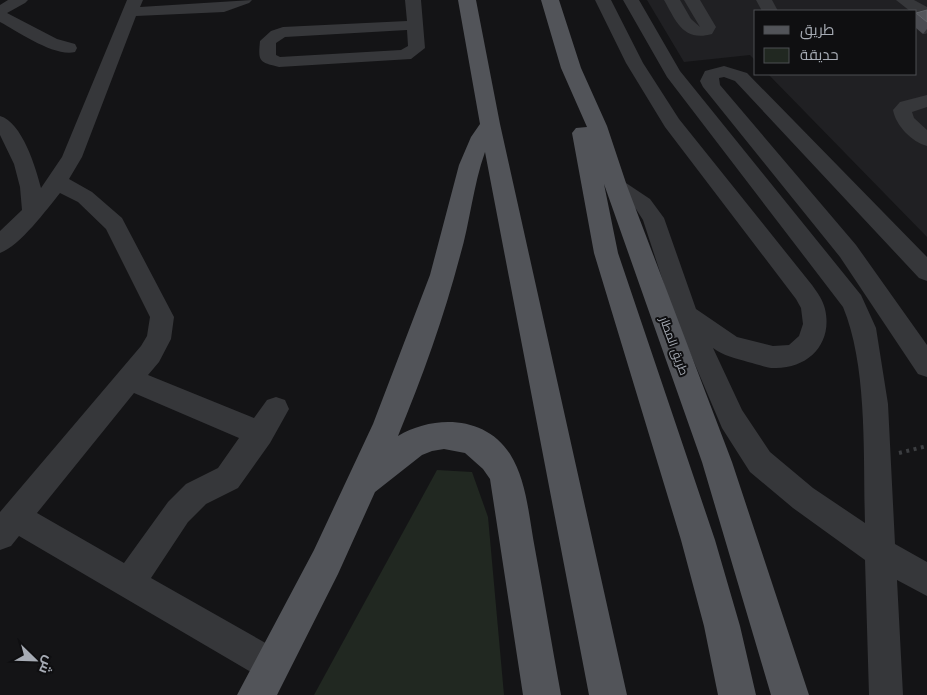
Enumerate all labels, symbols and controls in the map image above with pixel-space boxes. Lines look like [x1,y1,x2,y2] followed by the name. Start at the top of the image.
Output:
[754,10,917,75] legend
[800,21,834,40] text: طريق
[800,46,839,63] text: حديقة
[657,314,691,377] street label: طريق المطار
[10,635,60,685] north arrow
[35,653,58,677] text: ش

